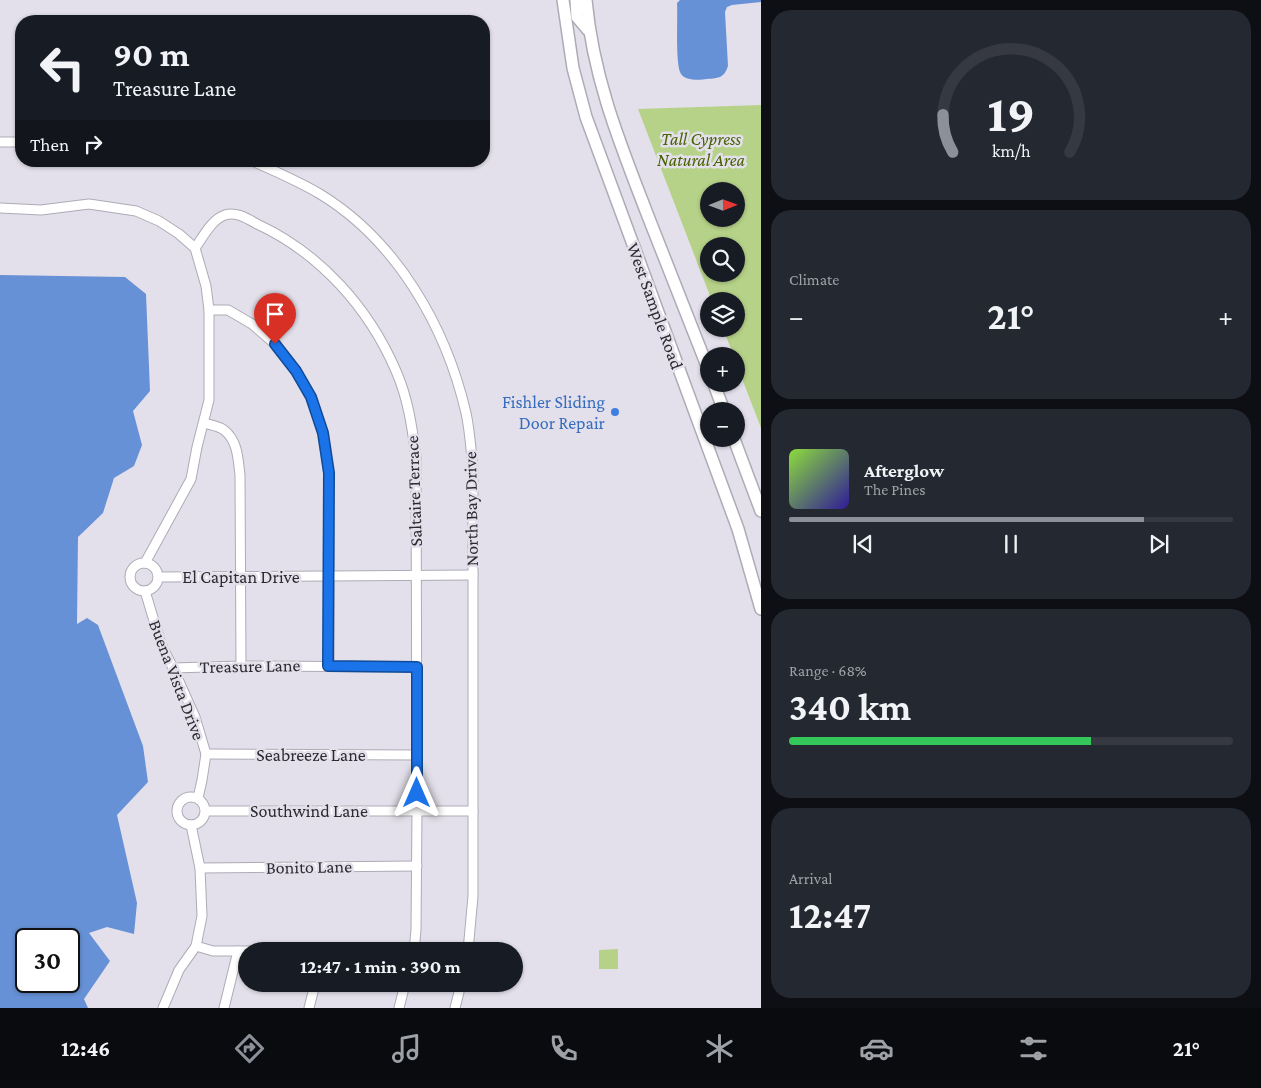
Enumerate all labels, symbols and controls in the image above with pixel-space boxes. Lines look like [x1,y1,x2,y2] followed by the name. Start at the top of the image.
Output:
[30,35,95,100] icon: left
[113,35,190,74] text: 90 m
[113,76,236,101] text: Treasure Lane
[987,84,1035,142] text: 19
[657,129,746,170] park label: Tall Cypress Natural Area
[79,130,107,158] icon: right
[30,134,69,155] text: Then
[992,141,1031,161] text: km/h
[700,182,745,228] north arrow
[700,182,745,447] map controls
[700,237,745,282] button: search
[623,240,687,373] street label: West Sample Road
[789,271,839,288] text: Climate
[700,292,745,337] button: layers
[254,293,296,344] pin
[987,295,1035,337] text: 21°
[261,300,289,328] icon: arrive
[789,301,804,332] text: −
[1218,301,1233,332] text: +
[700,347,745,392] button: +
[502,392,606,433] place label: Fishler Sliding Door Repair
[700,402,745,447] button: −
[609,406,621,418] marker: Fishler Sliding Door Repair
[402,435,426,547] street label: Saltaire Terrace
[460,451,482,567] street label: North Bay Drive
[864,460,944,481] text: Afterglow
[864,481,925,498] text: The Pines
[849,530,877,558] icon: previous
[997,530,1025,558] icon: pause
[1145,530,1173,558] icon: next
[182,567,300,587] street label: El Capitan Drive
[145,617,209,743] street label: Buena Vista Drive
[199,655,301,677] street label: Treasure Lane
[789,662,867,679] text: Range · 68%
[789,686,911,728] text: 340 km
[256,745,366,765] street label: Seabreeze Lane
[390,766,442,818] position arrow
[250,801,368,821] street label: Southwind Lane
[266,856,352,878] street label: Bonito Lane
[789,870,833,887] text: Arrival
[789,894,871,936] text: 12:47
[15,928,80,993] speed limit sign: 30
[300,956,461,977] text: 12:47 · 1 min · 390 m
[232,1031,267,1066] icon: directions
[389,1031,424,1066] icon: music
[546,1031,581,1066] icon: phone
[702,1031,737,1066] icon: climate
[859,1031,894,1066] icon: car
[1016,1031,1051,1066] icon: filters
[61,1036,110,1061] text: 12:46
[1173,1036,1200,1061] text: 21°

